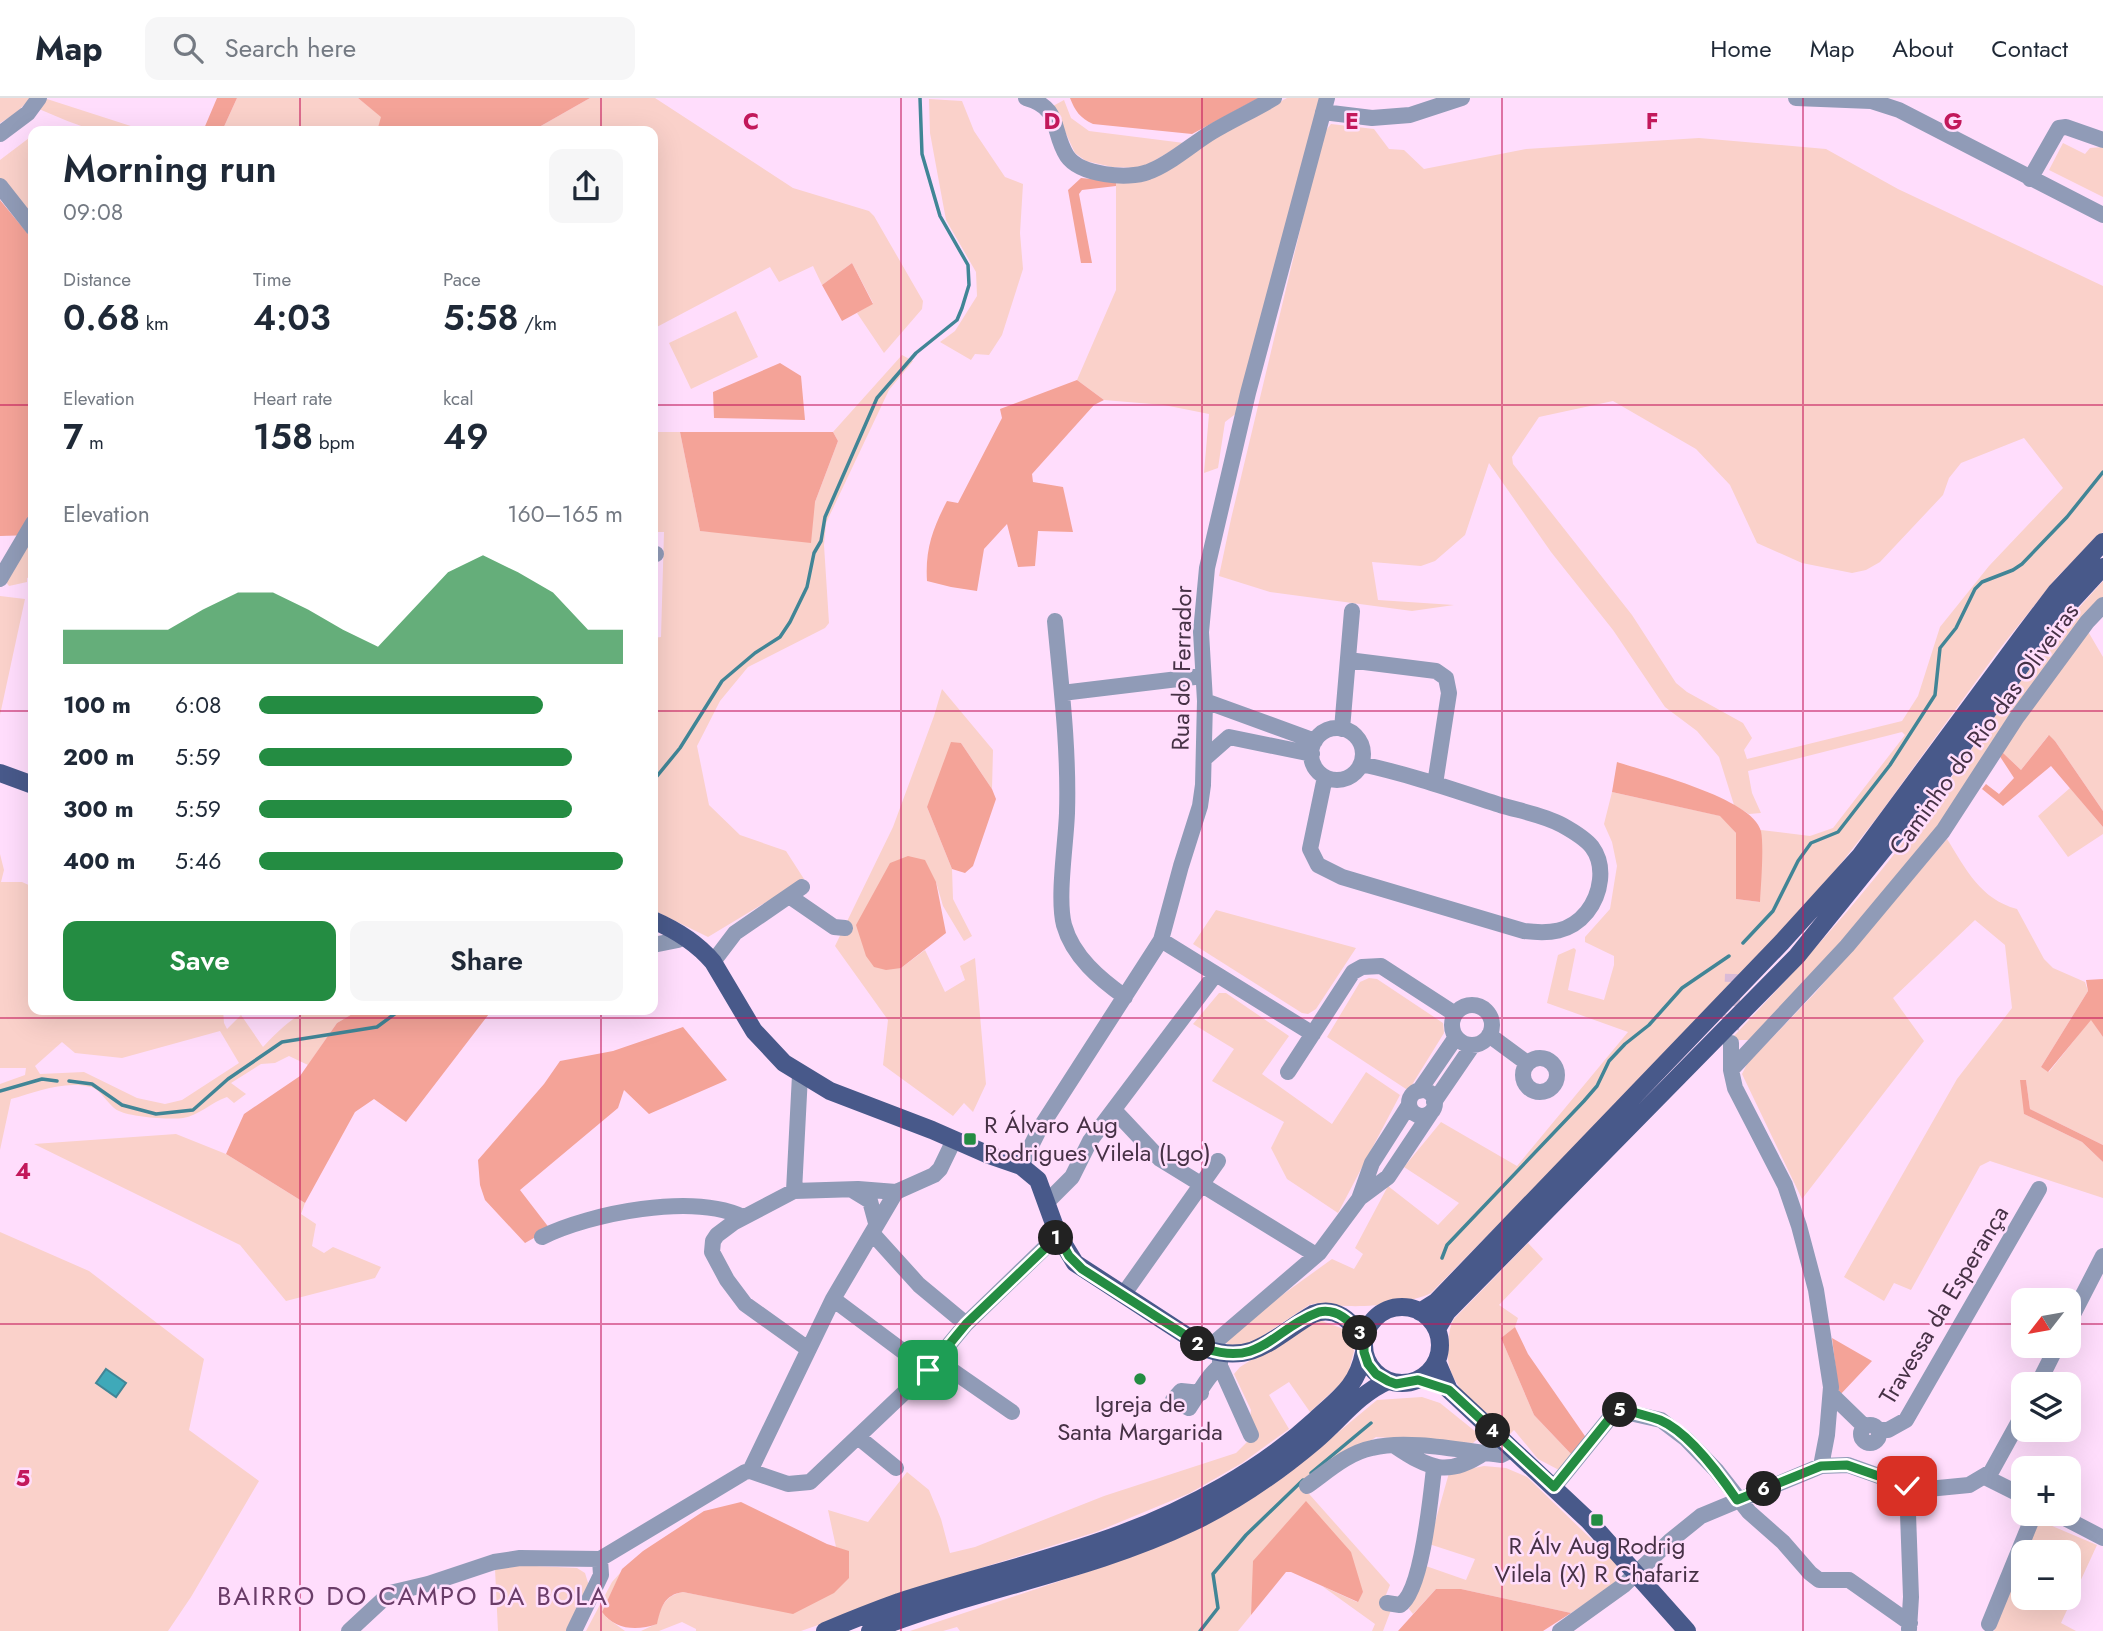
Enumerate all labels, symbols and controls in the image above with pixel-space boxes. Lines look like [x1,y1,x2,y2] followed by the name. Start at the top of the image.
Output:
[145,17,635,80] search box
[35,25,103,72] text: Map
[169,29,207,67] icon: search
[225,29,356,67] text: Search here
[1710,31,1772,66] text: Home
[1810,31,1854,66] text: Map
[1892,31,1953,66] text: About
[1991,31,2068,66] text: Contact
[743,104,759,138] text: C
[1044,104,1061,138] text: D
[1345,104,1359,138] text: E
[1646,104,1658,138] text: F
[1944,104,1962,138] text: G
[63,141,277,196] text: Morning run
[549,149,623,223] button: share
[63,195,123,229] text: 09:08
[63,266,131,293] text: Distance
[253,266,291,293] text: Time
[443,266,481,293] text: Pace
[63,293,140,343] text: 0.68
[253,293,331,343] text: 4:03
[443,293,519,343] text: 5:58
[140,310,169,337] text: km
[519,310,557,337] text: /km
[63,385,135,412] text: Elevation
[253,385,332,412] text: Heart rate
[443,385,474,412] text: kcal
[63,412,83,462] text: 7
[253,412,313,462] text: 158
[443,412,489,462] text: 49
[83,429,104,456] text: m
[313,429,355,456] text: bpm
[63,497,150,531] text: Elevation
[507,497,623,531] text: 160–165 m
[1163,584,1200,751] street label: Rua do Ferrador
[1880,596,2087,862] street label: Caminho do Rio das Oliveiras
[63,688,131,722] text: 100 m
[175,688,222,722] text: 6:08
[63,740,134,774] text: 200 m
[175,740,221,774] text: 5:59
[63,792,134,826] text: 300 m
[175,792,221,826] text: 5:59
[63,844,135,878] text: 400 m
[175,844,222,878] text: 5:46
[63,921,336,1001] button: Save
[350,921,623,1001] button: Share
[984,1107,1211,1170] place label: R Álvaro Aug Rodrigues Vilela (Lgo)
[962,1131,978,1147] marker: R Álvaro Aug Rodrigues Vilela (Lgo)
[15,1154,31,1188] text: 4
[1870,1199,2017,1411] street label: Travessa da Esperança
[1038,1220,1074,1256] pin: 1
[1051,1224,1060,1251] text: 1
[2011,1288,2081,1358] north arrow
[2011,1288,2081,1610] map controls
[1342,1316,1378,1350] pin: 3
[1354,1319,1365,1346] text: 3
[1180,1326,1216,1362] pin: 2
[1191,1330,1204,1357] text: 2
[898,1340,958,1400] pin
[909,1351,947,1389] icon: arrive
[1132,1371,1148,1387] marker: Igreja de Santa Margarida
[2011,1372,2081,1442] button: layers
[1057,1386,1223,1449] place label: Igreja de Santa Margarida
[1602,1392,1638,1428] pin: 5
[1613,1396,1626,1423] text: 5
[1476,1414,1510,1448] pin: 4
[1486,1417,1499,1444] text: 4
[1877,1456,1937,1516] pin
[2011,1456,2081,1526] button: +
[16,1461,30,1495] text: 5
[1888,1467,1926,1505] icon: check
[1746,1472,1782,1506] pin: 6
[1757,1475,1770,1502] text: 6
[1589,1512,1605,1528] marker: R Álv Aug Rodrig Vilela (X) R Chafariz
[1495,1528,1699,1591] place label: R Álv Aug Rodrig Vilela (X) R Chafariz
[2011,1540,2081,1610] button: −
[217,1577,609,1615] district label: BAIRRO DO CAMPO DA BOLA

